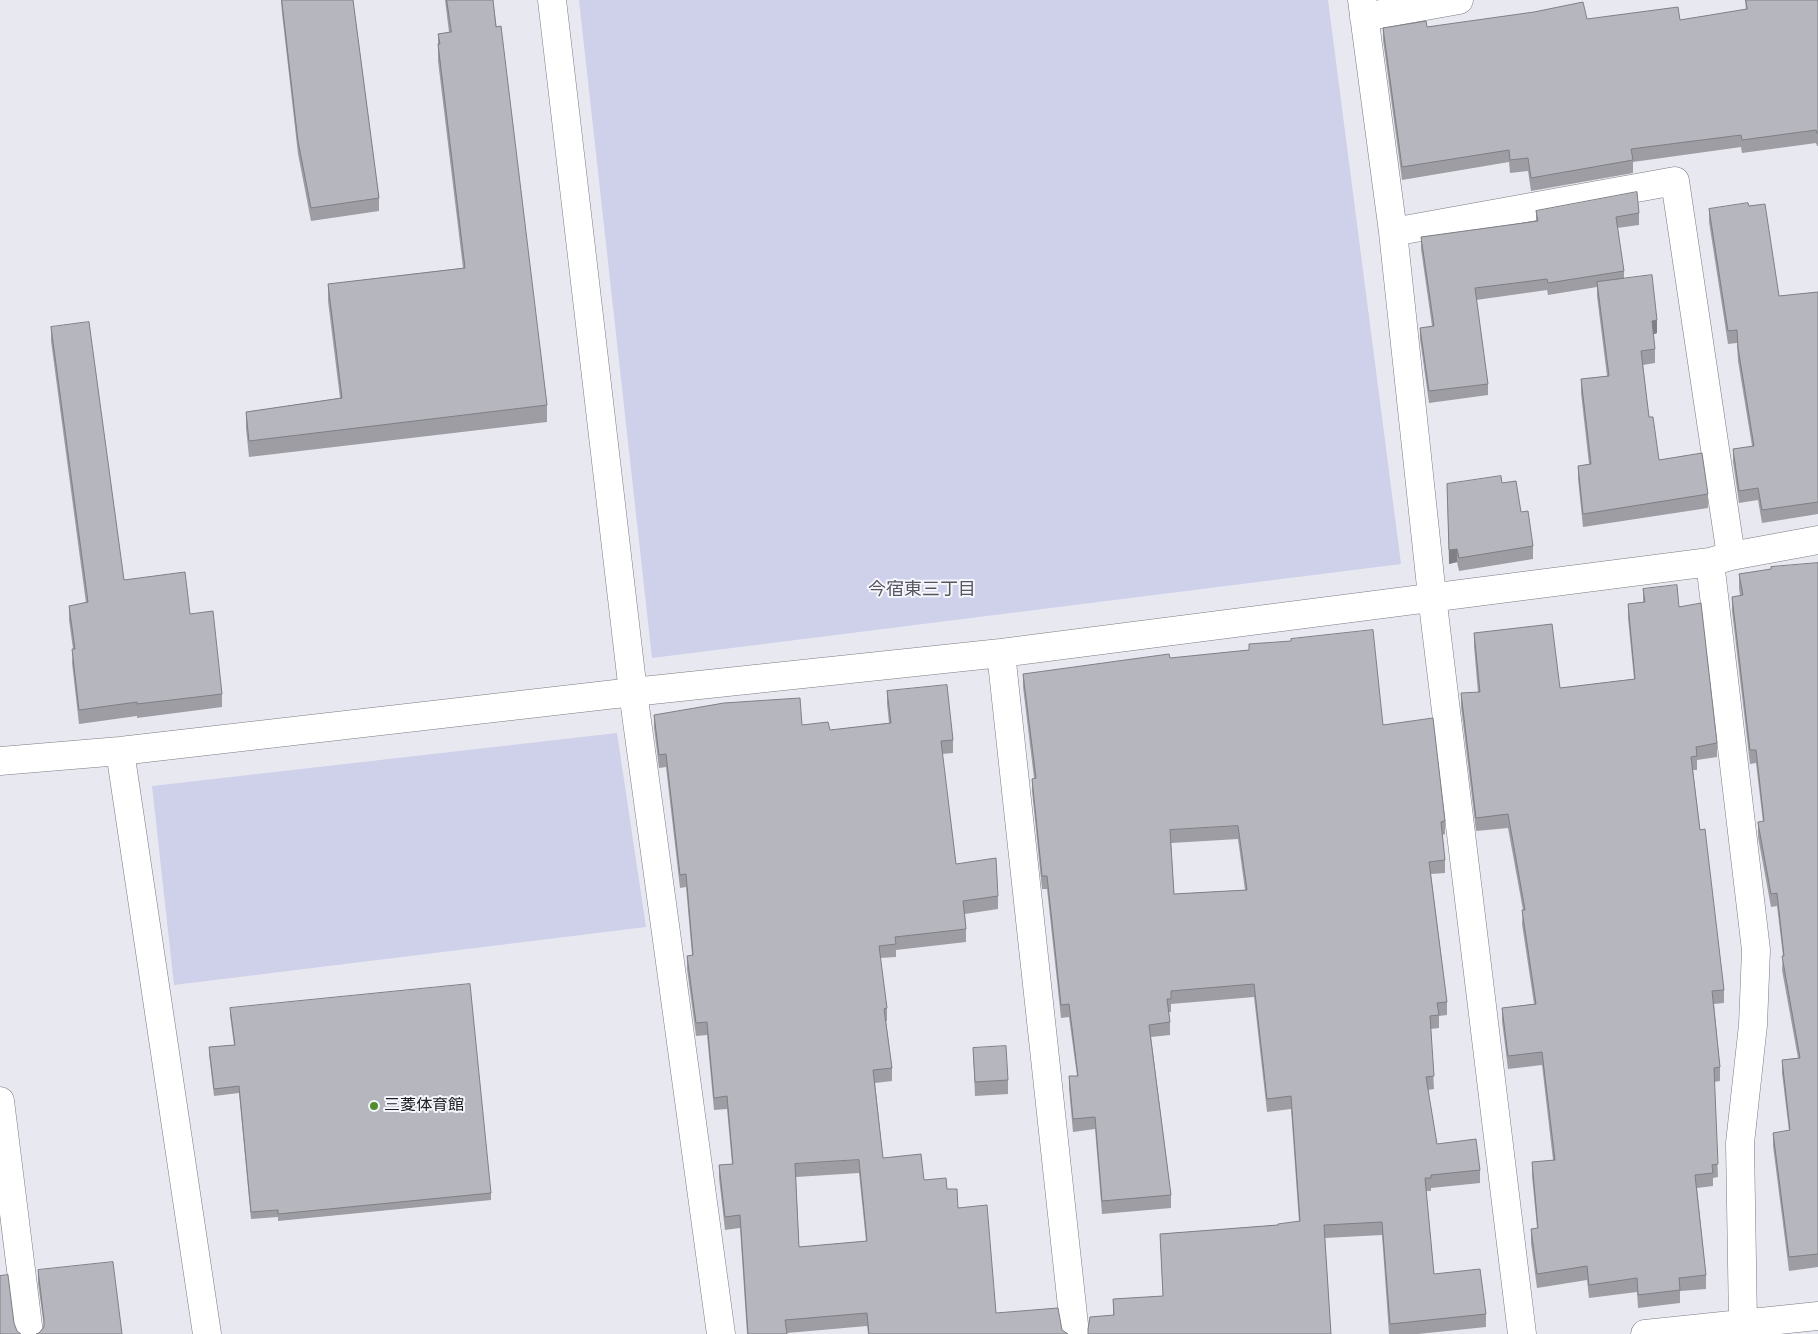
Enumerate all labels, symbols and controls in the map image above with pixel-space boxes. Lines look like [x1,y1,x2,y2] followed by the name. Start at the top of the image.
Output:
[868,579,976,601] district label: 今宿東三丁目
[384,1096,464,1116] place label: 三菱体育館
[368,1100,380,1112] marker: 三菱体育館

